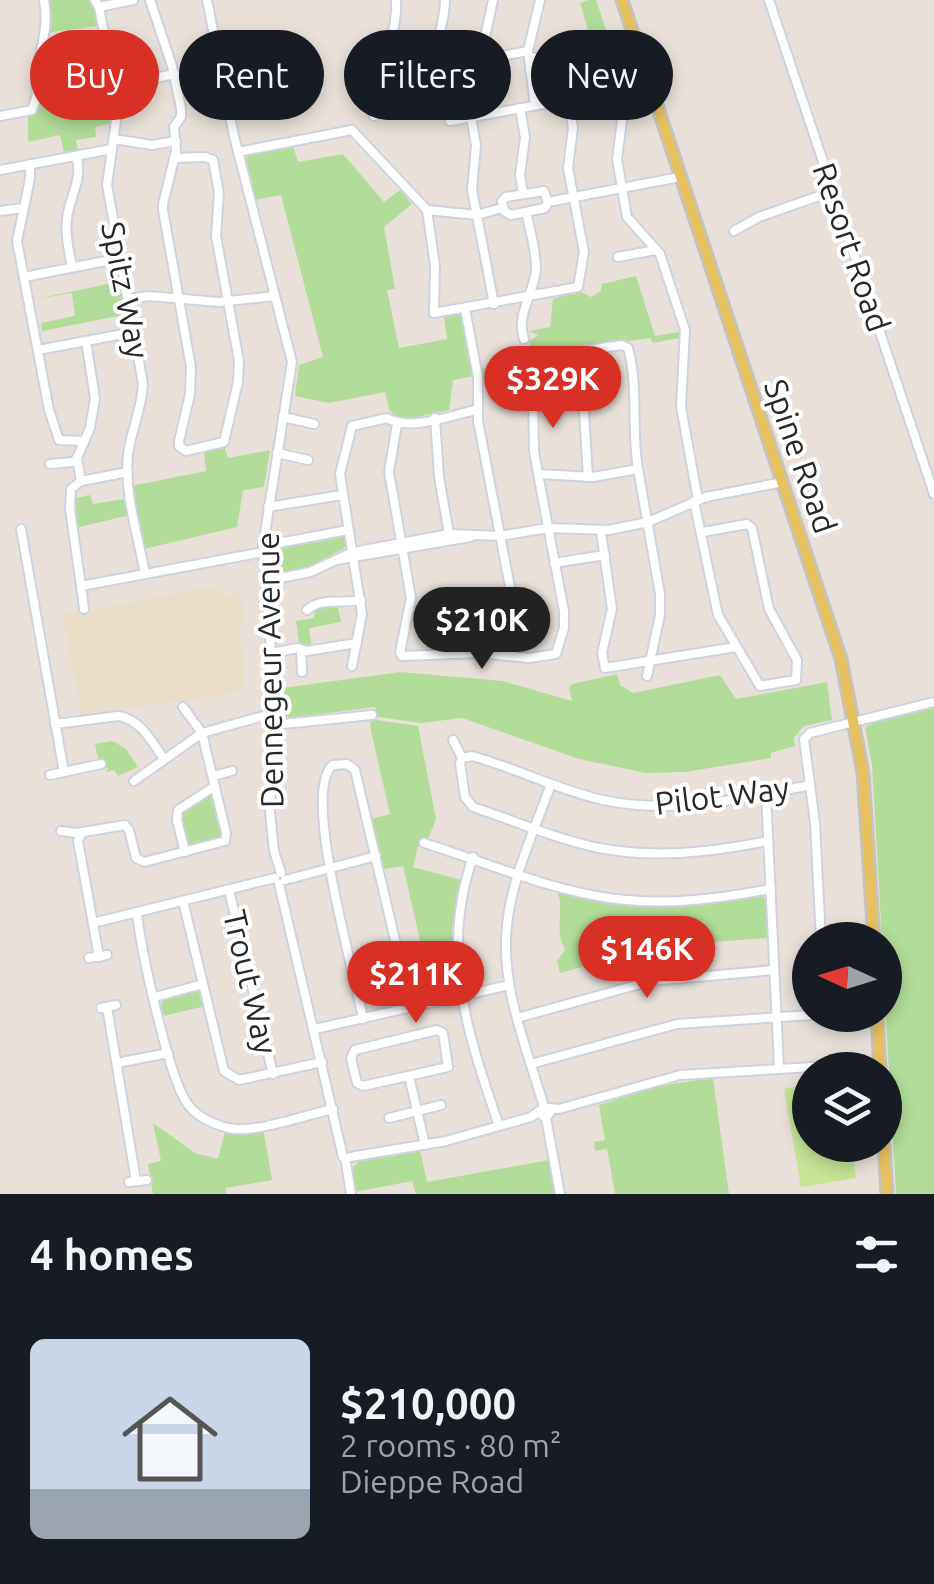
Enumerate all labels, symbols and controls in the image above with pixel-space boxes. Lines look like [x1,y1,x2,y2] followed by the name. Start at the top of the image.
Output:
[30,30,159,120] chip: Buy
[179,30,324,120] chip: Rent
[344,30,511,120] chip: Filters
[531,30,673,120] chip: New
[806,158,898,336] street label: Resort Road
[95,218,157,362] street label: Spitz Way
[483,346,623,431] pin: $329K
[506,360,600,396] text: $329K
[758,374,844,538] street label: Spine Road
[249,532,289,808] street label: Dennegeur Avenue
[412,587,552,672] pin: $210K
[435,601,529,637] text: $210K
[653,769,791,821] street label: Pilot Way
[217,907,285,1057] street label: Trout Way
[577,916,717,1001] pin: $146K
[792,922,902,1032] north arrow
[792,922,902,1162] map controls
[600,930,694,966] text: $146K
[346,941,486,1026] pin: $211K
[369,955,463,991] text: $211K
[792,1052,902,1162] button: layers
[849,1227,904,1282] icon: filters
[30,1231,194,1278] text: 4 homes
[110,1379,230,1499] icon: home
[340,1380,516,1427] text: $210,000
[340,1427,561,1463] text: 2 rooms · 80 m²
[340,1463,524,1499] text: Dieppe Road

